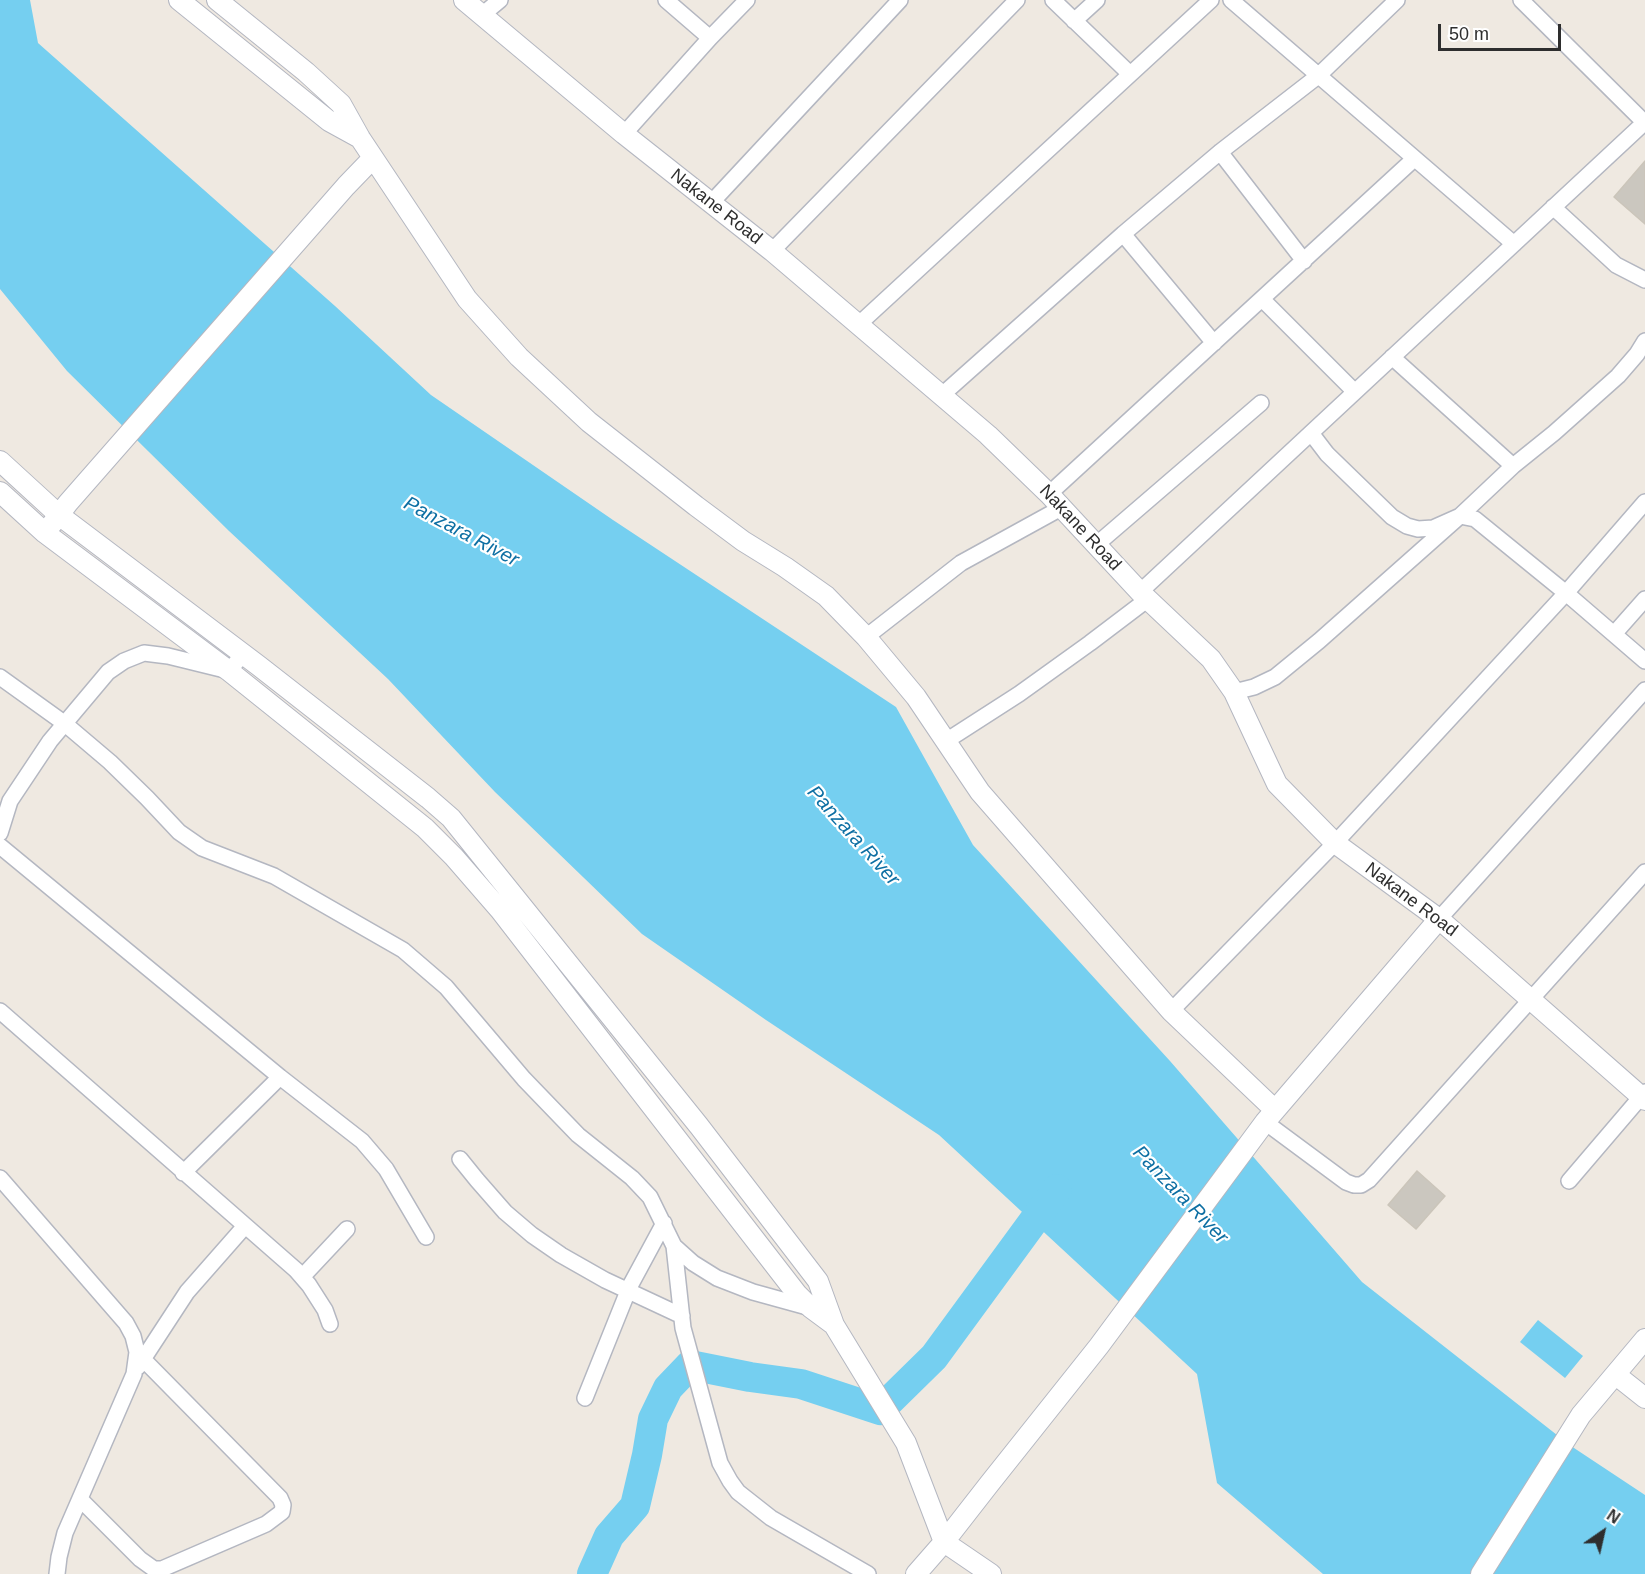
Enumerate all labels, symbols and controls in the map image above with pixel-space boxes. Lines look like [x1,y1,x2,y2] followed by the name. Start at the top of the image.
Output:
[1441,12,1564,50] scale bar
[1449,24,1489,44] text: 50 m
[666,165,766,249] street label: Nakane Road
[1035,480,1125,576] street label: Nakane Road
[399,492,523,572] water label: Panzara River
[802,781,904,891] water label: Panzara River
[1361,858,1461,942] street label: Nakane Road
[1127,1141,1233,1249] water label: Panzara River
[1573,1502,1633,1562] north arrow
[1604,1506,1623,1527] text: N

